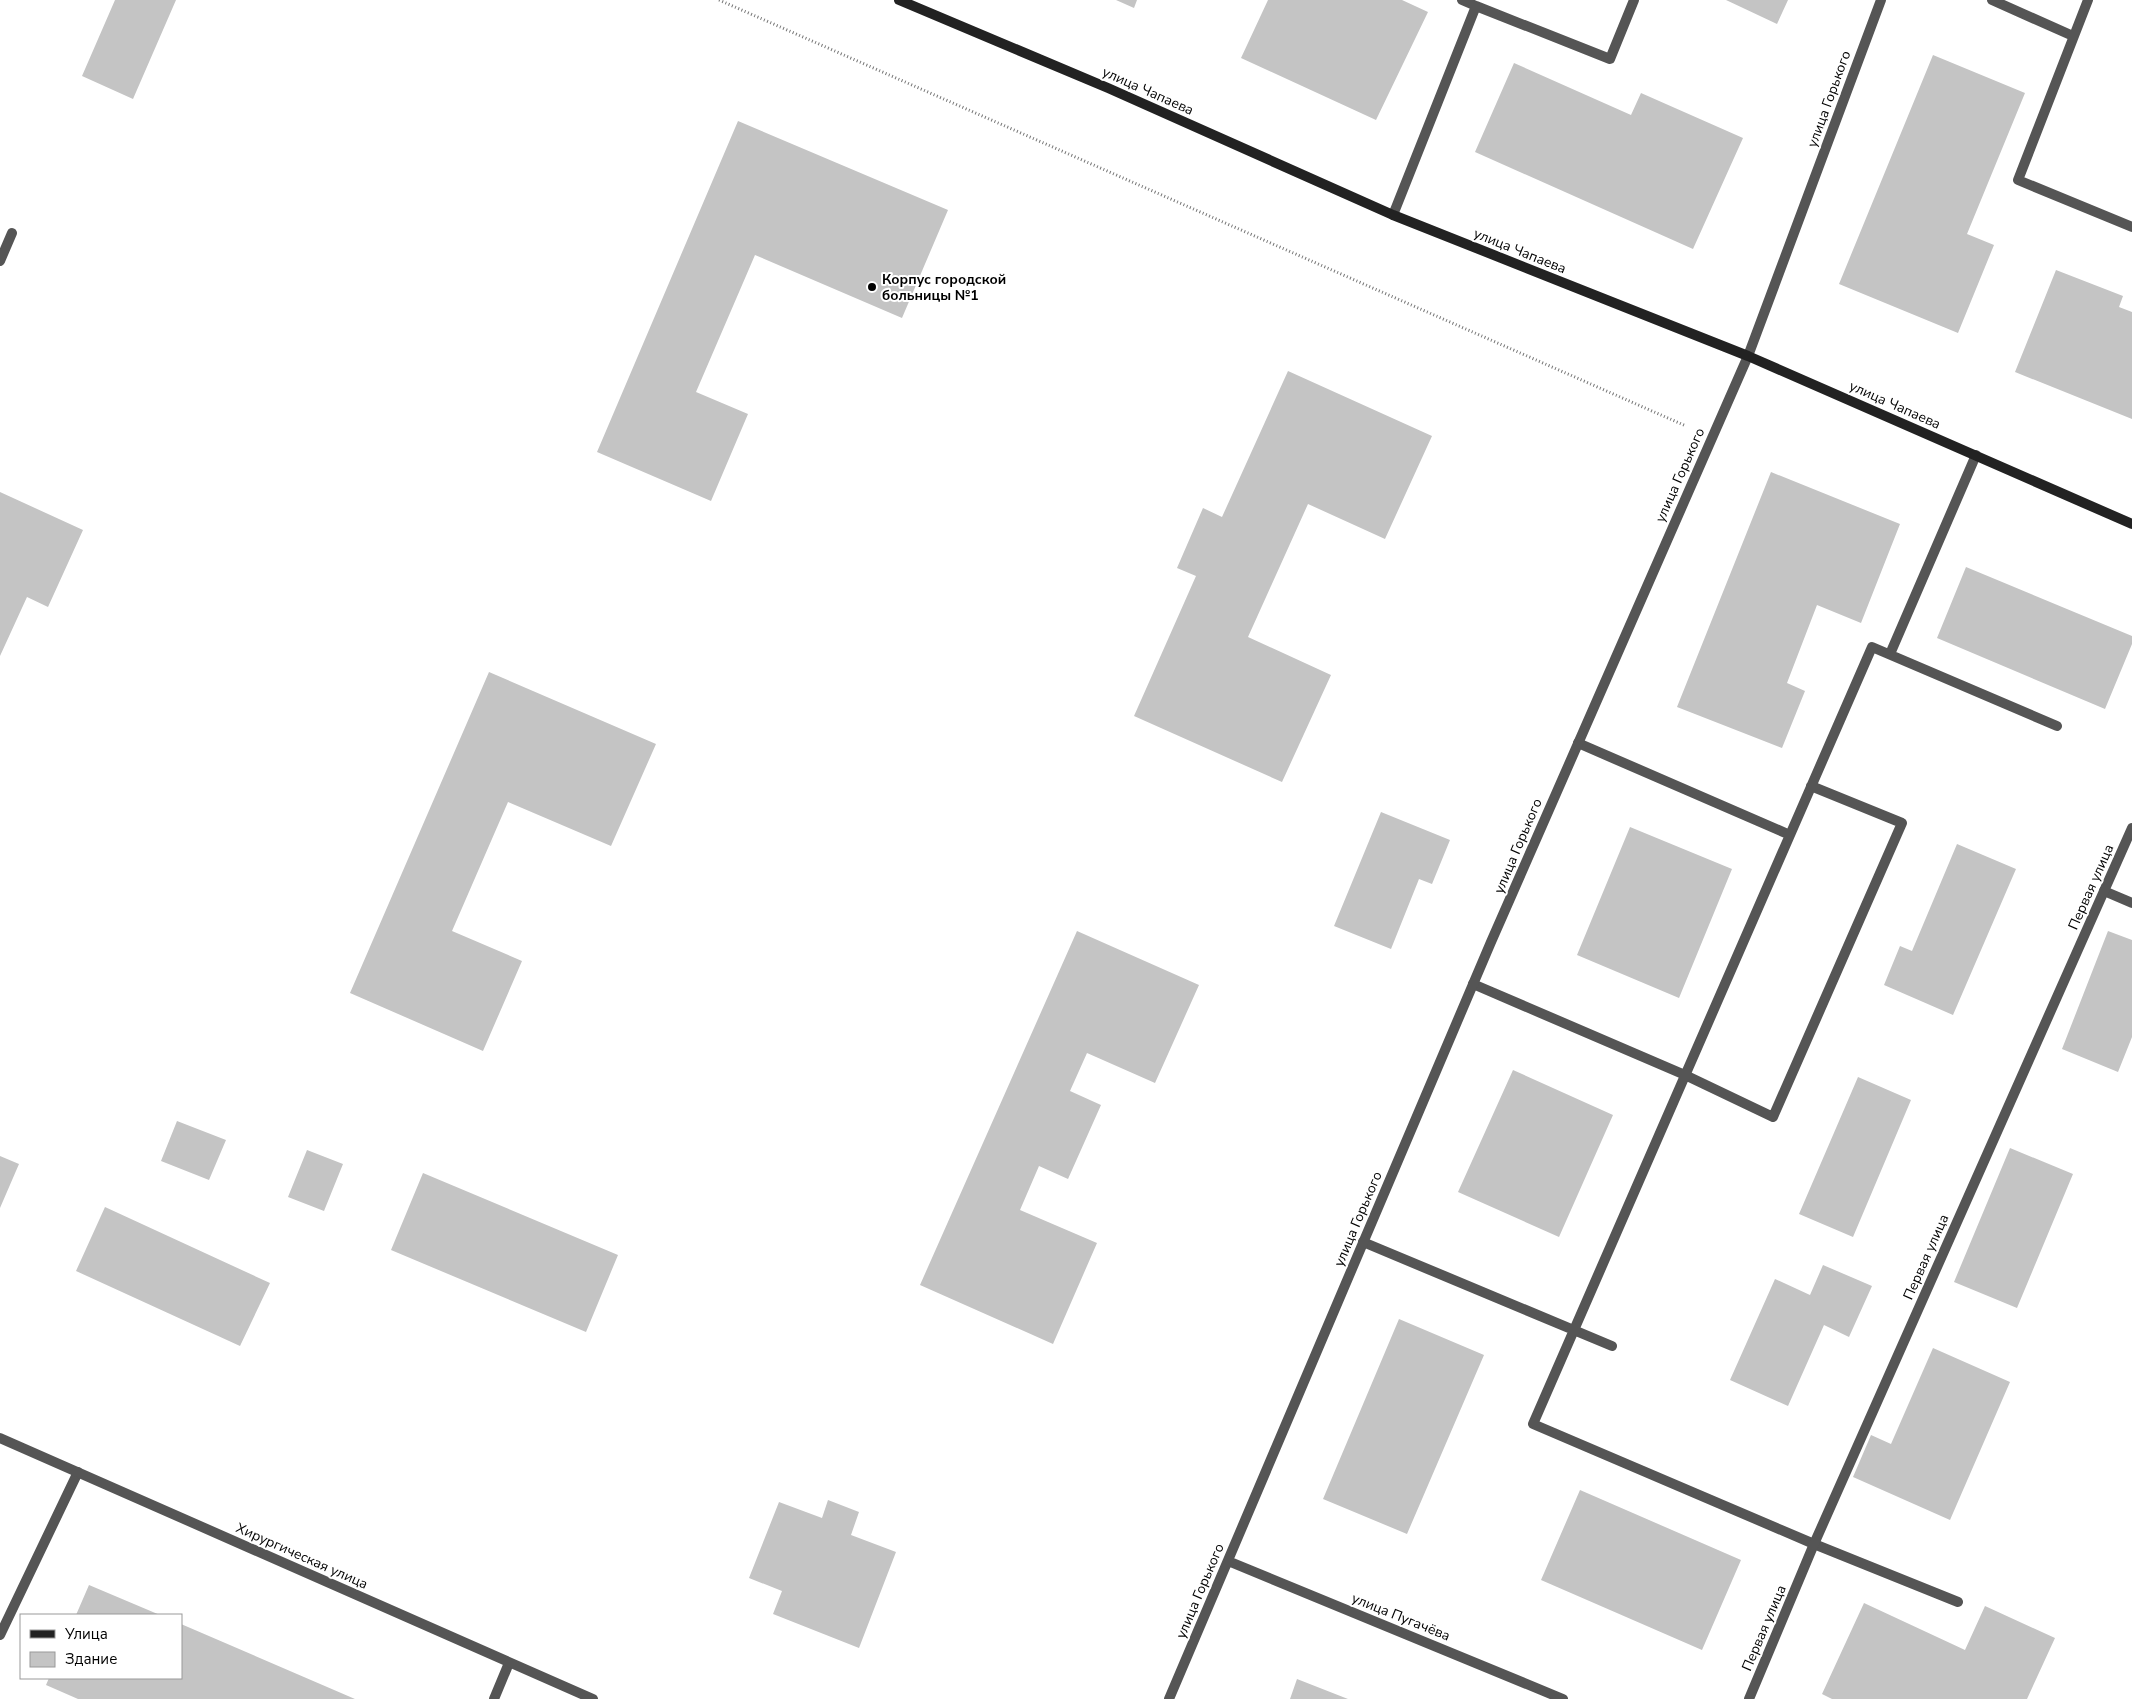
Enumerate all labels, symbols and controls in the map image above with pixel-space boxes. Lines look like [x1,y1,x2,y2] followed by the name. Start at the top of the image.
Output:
[1803,48,1855,150] street label: улица Горького
[1099,62,1197,120] street label: улица Чапаева
[1471,224,1569,278] street label: улица Чапаева
[882,270,1006,305] place label: Корпус городской больницы №1
[866,281,878,293] marker: Корпус городской больницы №1
[1846,376,1944,434] street label: улица Чапаева
[1651,425,1709,525] street label: улица Горького
[1489,795,1547,896] street label: улица Горького
[2064,841,2118,933] street label: Первая улица
[1329,1168,1387,1269] street label: улица Горького
[1899,1211,1953,1303] street label: Первая улица
[233,1518,371,1594] street label: Хирургическая улица
[1171,1540,1229,1641] street label: улица Горького
[1737,1582,1791,1674] street label: Первая улица
[1349,1589,1453,1645] street label: улица Пугачёва
[20,1614,182,1679] legend
[64,1624,108,1644] text: Улица
[65,1649,117,1669] text: Здание

